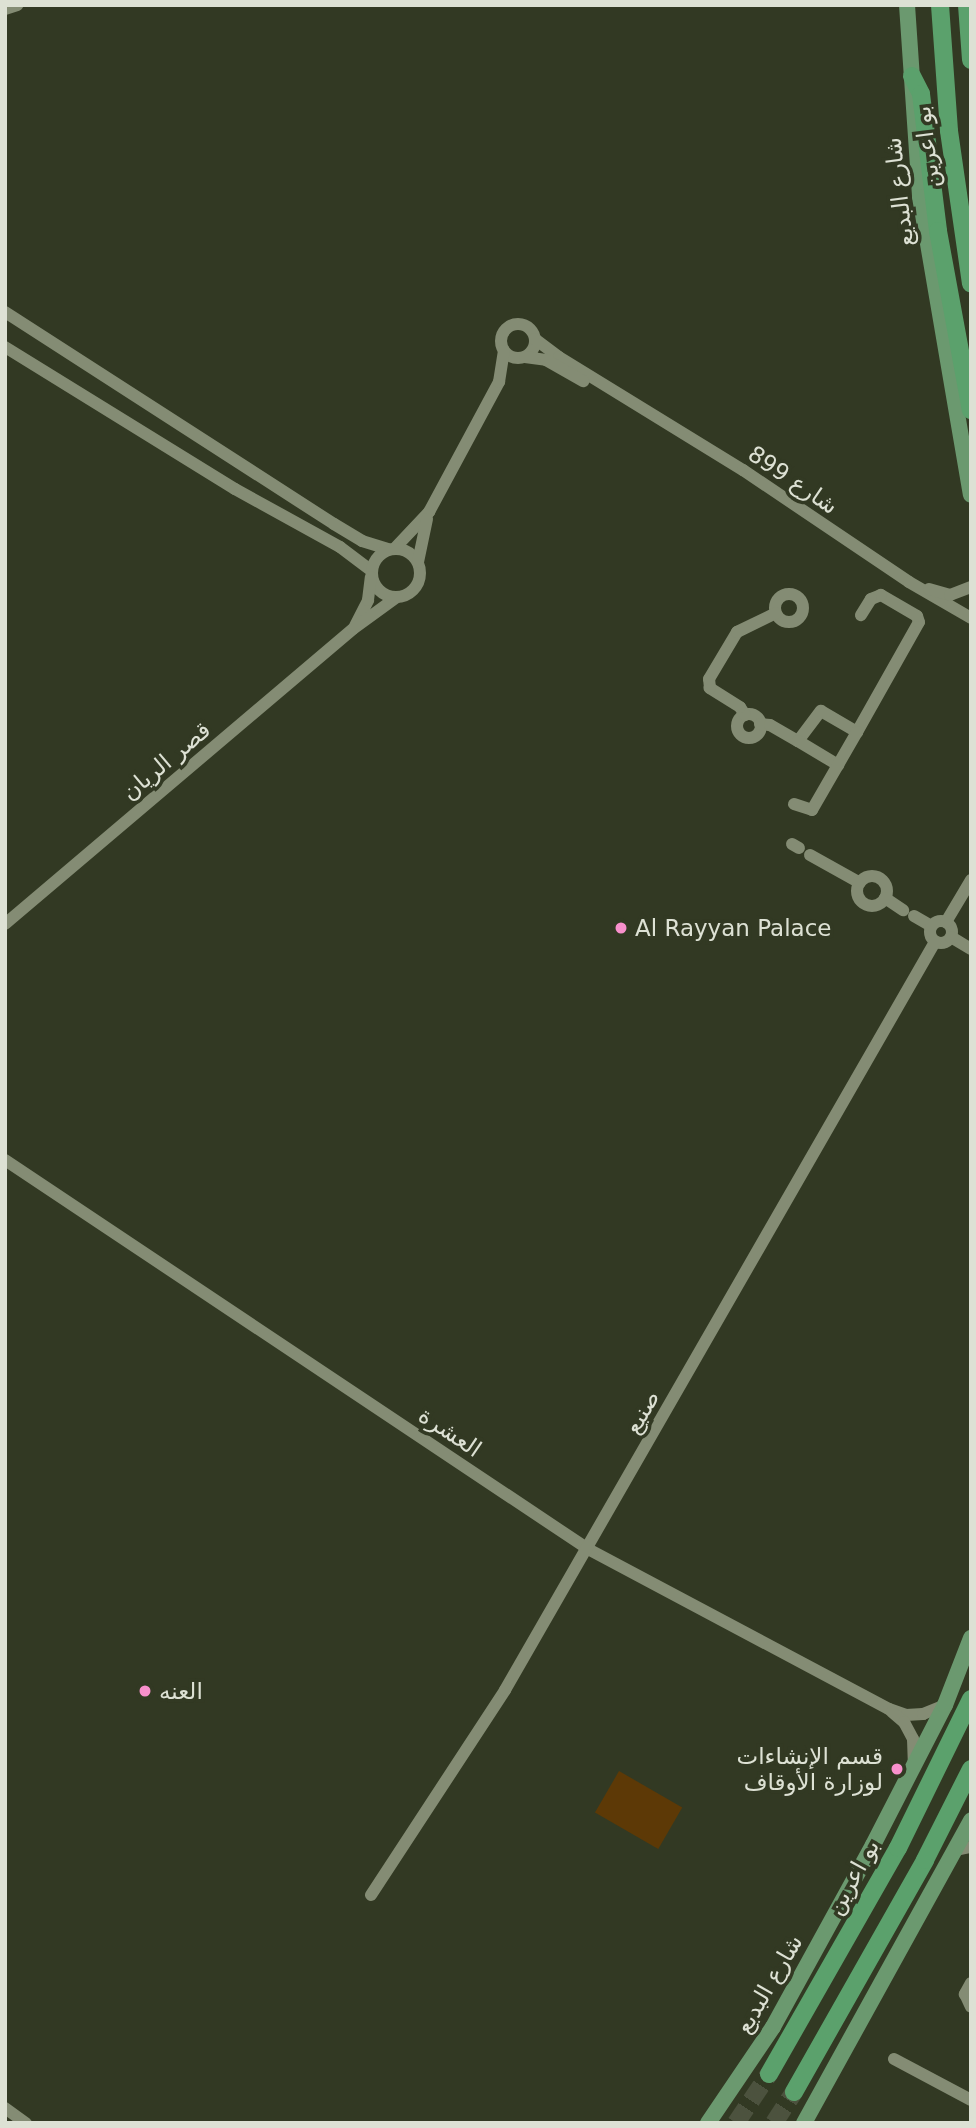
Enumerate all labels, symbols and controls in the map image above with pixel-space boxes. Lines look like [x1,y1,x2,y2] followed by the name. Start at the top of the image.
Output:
[908,104,946,190] street label: بو اعرين
[879,136,919,248] street label: شارع البديع
[743,440,843,520] street label: شارع 899
[116,716,216,806] street label: قصر الريان
[635,914,831,942] place label: Al Rayyan Palace
[613,920,629,936] marker: Al Rayyan Palace
[619,1385,665,1439] street label: صنيع
[413,1401,487,1463] street label: العشرة
[159,1677,203,1705] place label: العنه
[137,1683,153,1699] marker: العنه
[737,1742,883,1796] place label: قسم الإنشاءات لوزارة الأوقاف
[889,1761,905,1777] marker: قسم الإنشاءات لوزارة الأوقاف
[821,1834,885,1920] street label: بو اعرين
[730,1930,808,2038] street label: شارع البديع

